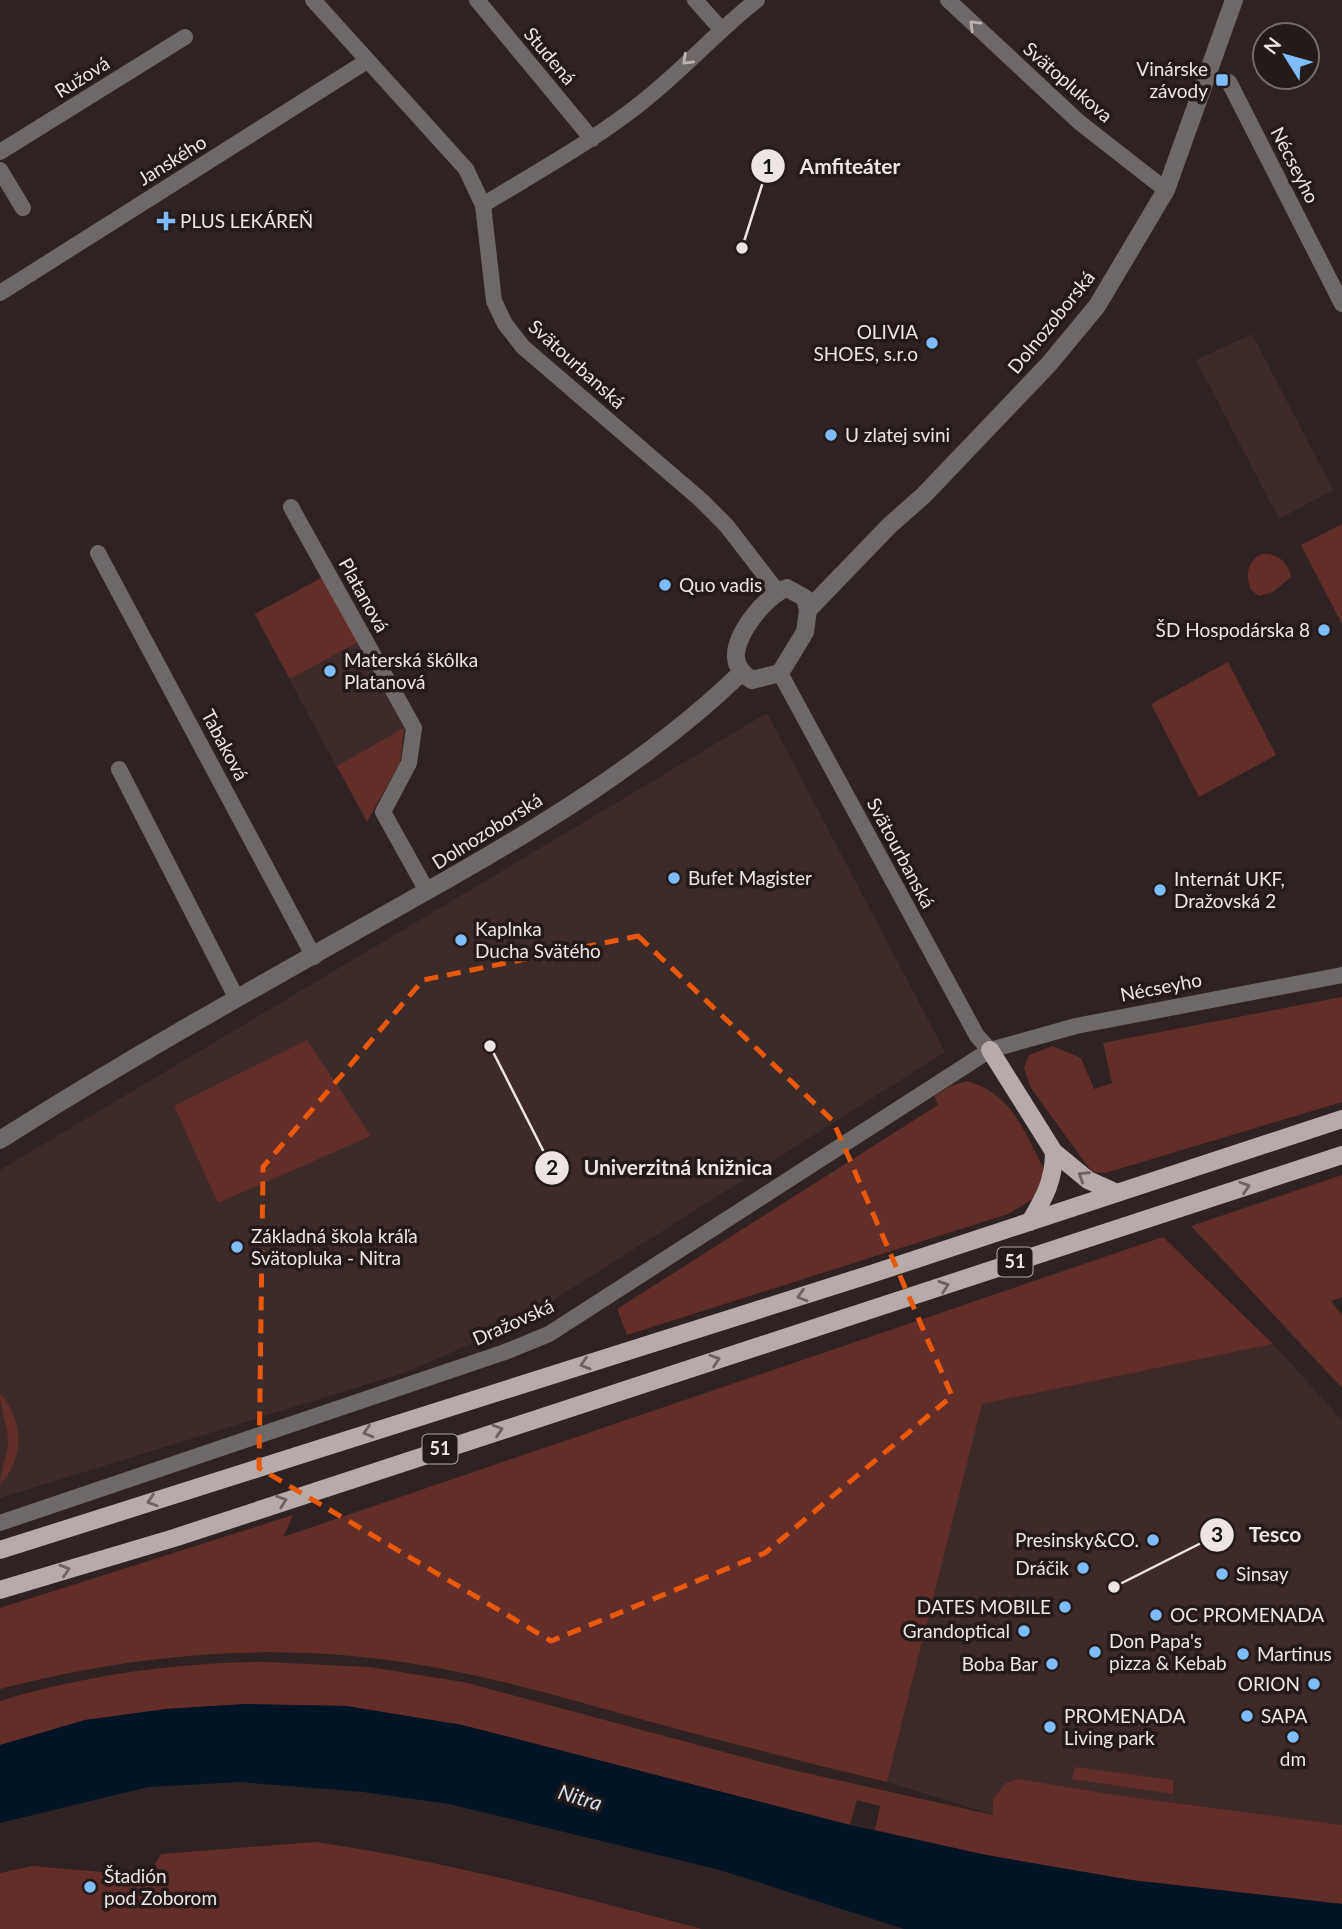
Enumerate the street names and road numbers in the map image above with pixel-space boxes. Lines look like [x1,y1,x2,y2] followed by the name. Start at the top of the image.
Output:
[520,22,581,89] street label: Studená
[1019,37,1118,127] street label: Svätoplukova
[50,51,113,102] street label: Ružová
[1266,123,1324,207] street label: Nécseyho
[133,130,210,190] street label: Janského
[1002,266,1099,378] street label: Dolnozoborská
[524,314,630,413] street label: Svätourbanská
[335,554,394,636] street label: Platanová
[197,705,254,784] street label: Tabaková
[427,788,546,874] street label: Dolnozoborská
[863,794,940,912] street label: Svätourbanská
[1118,967,1204,1006] street label: Nécseyho
[998,1247,1032,1276] road number: 51
[469,1293,557,1350] street label: Dražovská
[422,1434,458,1464] road number: 51

